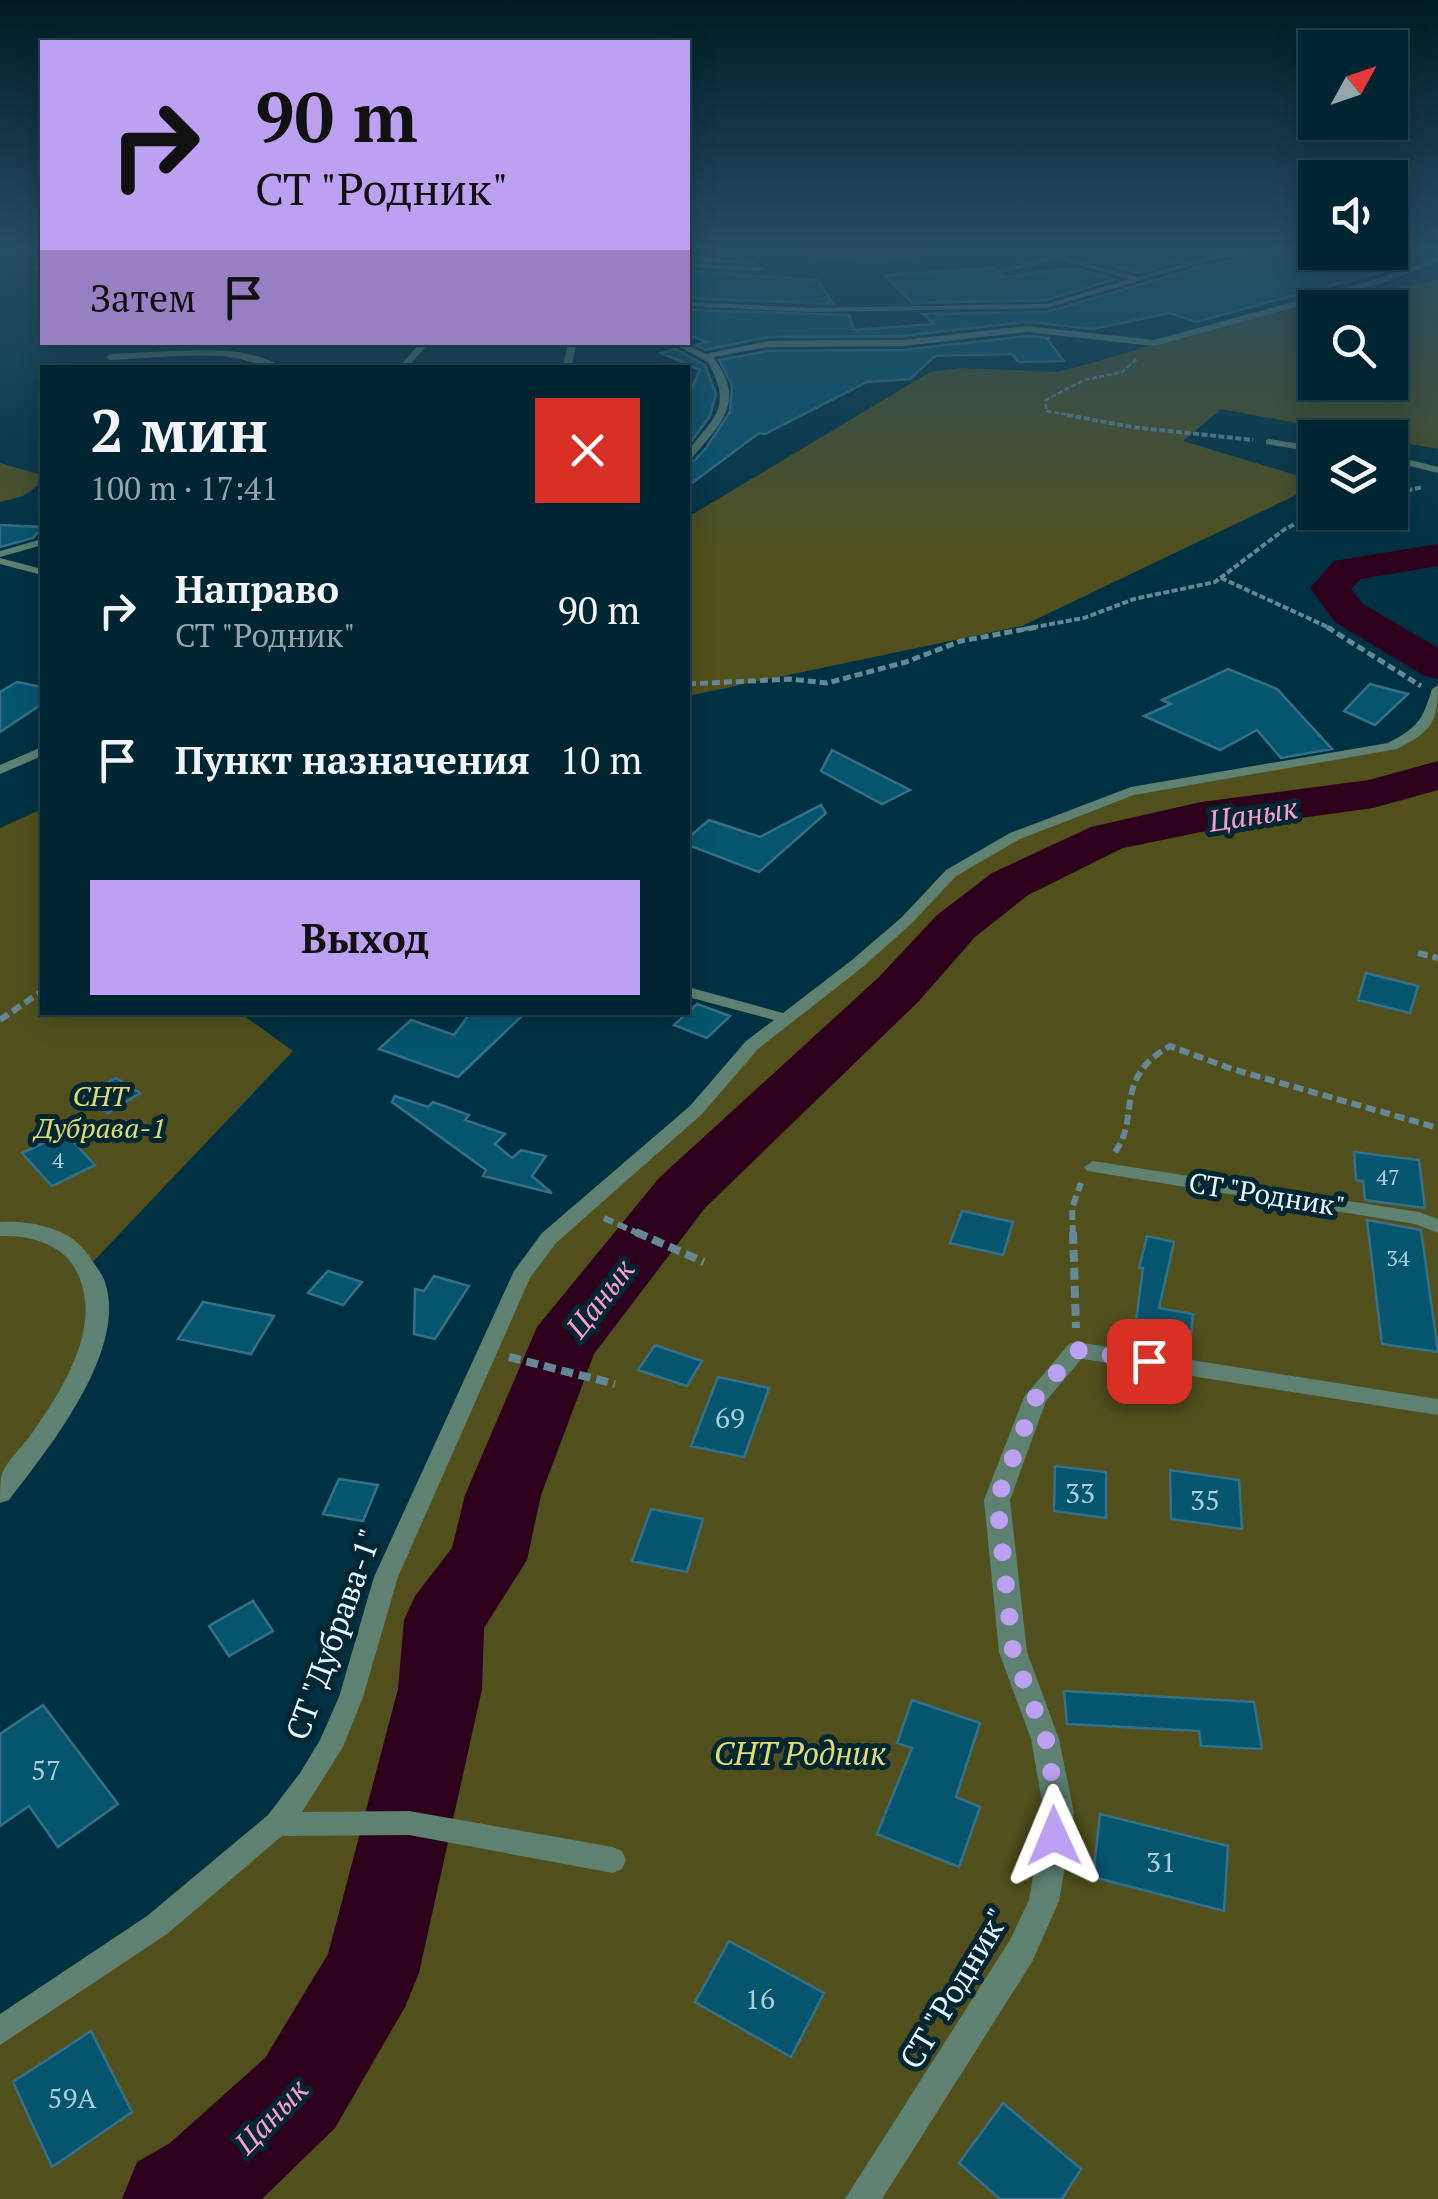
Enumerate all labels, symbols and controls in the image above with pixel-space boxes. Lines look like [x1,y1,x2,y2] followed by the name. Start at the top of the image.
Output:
[1298,30,1408,140] north arrow
[1298,30,1408,530] map controls
[255,69,418,162] text: 90 m
[90,80,220,210] icon: right
[255,158,509,218] text: СТ "Родник"
[1298,160,1408,270] button: sound
[216,270,271,325] icon: arrive
[90,273,196,323] text: Затем
[1298,290,1408,400] button: search
[90,390,268,469] text: 2 мин
[535,398,640,503] button: close
[1298,420,1408,530] button: layers
[90,467,278,509] text: 100 m · 17:41
[175,564,339,614] text: Направо
[90,583,145,638] icon: right
[557,585,640,635] text: 90 m
[175,614,355,656] text: СТ "Родник"
[90,733,145,788] icon: arrive
[175,735,530,785] text: Пункт назначения
[560,735,642,785] text: 10 m
[1205,787,1300,841] water label: Цанык
[90,880,640,995] button: Выход
[32,1077,166,1146] park label: СНТ Дубрава-1
[52,1145,64,1174] house number: 4
[1376,1162,1400,1191] house number: 47
[1186,1163,1348,1225] street label: СТ "Родник"
[1386,1243,1410,1272] house number: 34
[556,1250,643,1346] water label: Цанык
[1107,1319,1192,1404] pin
[1122,1334,1177,1389] icon: arrive
[715,1399,745,1436] house number: 69
[1065,1474,1095,1511] house number: 33
[1190,1481,1220,1518] house number: 35
[275,1523,391,1745] street label: СТ "Дубрава-1"
[714,1732,886,1774] park label: СНТ Родник
[31,1751,61,1788] house number: 57
[1002,1784,1106,1888] position arrow
[1146,1843,1176,1880] house number: 31
[890,1900,1018,2076] street label: СТ "Родник"
[745,1980,775,2017] house number: 16
[225,2070,317,2163] water label: Цанык
[48,2079,97,2116] house number: 59А

